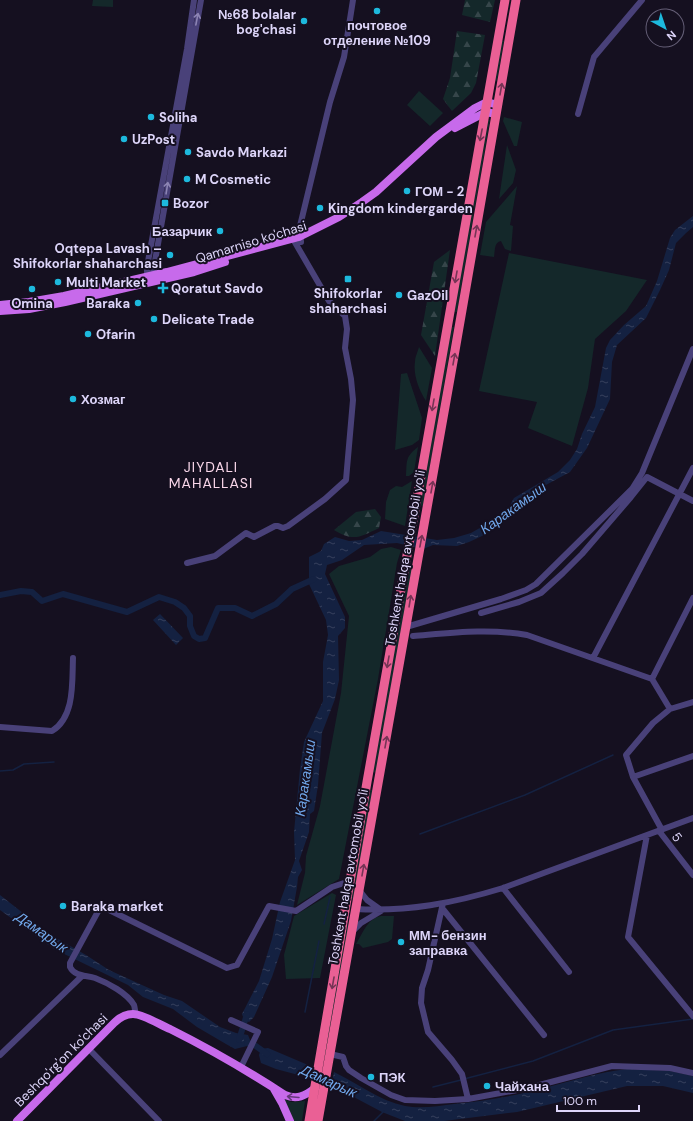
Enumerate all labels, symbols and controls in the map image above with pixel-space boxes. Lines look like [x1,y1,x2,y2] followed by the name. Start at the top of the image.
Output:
[218,6,297,38] place label: №68 bolalar bog'chasi
[372,6,382,16] marker: почтовое отделение №109
[645,8,685,48] north arrow
[194,13,202,26] one-way arrow
[299,16,309,26] marker: №68 bolalar bog'chasi
[323,17,431,49] place label: почтовое отделение №109
[664,28,679,44] text: N
[497,83,505,96] one-way arrow
[159,109,197,126] place label: Soliha
[146,112,156,122] marker: Soliha
[477,128,485,141] one-way arrow
[132,131,175,148] place label: UzPost
[119,134,129,144] marker: UzPost
[196,144,287,161] place label: Savdo Markazi
[183,147,193,157] marker: Savdo Markazi
[195,171,271,188] place label: M Cosmetic
[182,174,192,184] marker: M Cosmetic
[164,182,172,195] one-way arrow
[415,183,464,200] place label: ГОМ - 2
[402,186,412,196] marker: ГОМ - 2
[173,195,210,212] place label: Bozor
[160,198,170,208] marker: Bozor
[328,200,473,217] place label: Kingdom kindergarden
[315,203,325,213] marker: Kingdom kindergarden
[193,217,309,267] street label: Qamarniso ko'chasi
[152,223,212,240] place label: Базарчик
[472,225,480,238] one-way arrow
[215,226,225,236] marker: Базарчик
[13,240,162,272] place label: Oqtepa Lavash – Shifokorlar shaharchasi
[165,250,175,260] marker: Oqtepa Lavash – Shifokorlar shaharchasi
[451,270,459,283] one-way arrow
[66,274,146,291] place label: Multi Market
[343,274,353,284] marker: Shifokorlar shaharchasi
[53,277,63,287] marker: Multi Market
[171,280,263,297] place label: Qoratut Savdo
[158,283,168,293] marker: Qoratut Savdo
[27,284,37,294] marker: Omina
[309,285,387,317] place label: Shifokorlar shaharchasi
[407,287,448,304] place label: GazOil
[394,290,404,300] marker: GazOil
[11,295,53,312] place label: Omina
[86,295,130,312] place label: Baraka
[133,298,143,308] marker: Baraka
[162,311,254,328] place label: Delicate Trade
[149,314,159,324] marker: Delicate Trade
[96,326,135,343] place label: Ofarin
[83,329,93,339] marker: Ofarin
[450,353,458,366] one-way arrow
[81,391,126,408] place label: Хозмаг
[68,394,78,404] marker: Хозмаг
[429,398,437,411] one-way arrow
[169,458,253,492] district label: JIYDALI MAHALLASI
[381,469,429,647] street label: Toshkent halqa avtomobil yo'li
[476,478,550,538] water label: Каракамыш
[428,481,436,494] one-way arrow
[417,535,425,548] one-way arrow
[406,594,414,607] one-way arrow
[384,655,392,668] one-way arrow
[382,736,390,749] one-way arrow
[291,738,319,818] water label: Каракамыш
[324,788,372,966] street label: Toshkent halqa avtomobil yo'li
[668,829,686,845] street label: 5
[359,864,367,877] one-way arrow
[71,898,163,915] place label: Baraka market
[58,901,68,911] marker: Baraka market
[11,906,73,957] water label: Дамарык
[409,927,487,959] place label: ММ- бензин заправка
[396,937,406,947] marker: ММ- бензин заправка
[328,976,336,989] one-way arrow
[11,1010,111,1110] street label: Beshqo'rg'on ko'chasi
[296,1059,361,1102] water label: Дамарык
[379,1069,406,1086] place label: ПЭК
[366,1072,376,1082] marker: ПЭК
[495,1078,550,1095] place label: Чайхана
[482,1081,492,1091] marker: Чайхана
[557,1087,639,1113] scale bar
[287,1093,300,1100] one-way arrow
[563,1093,597,1109] text: 100 m

